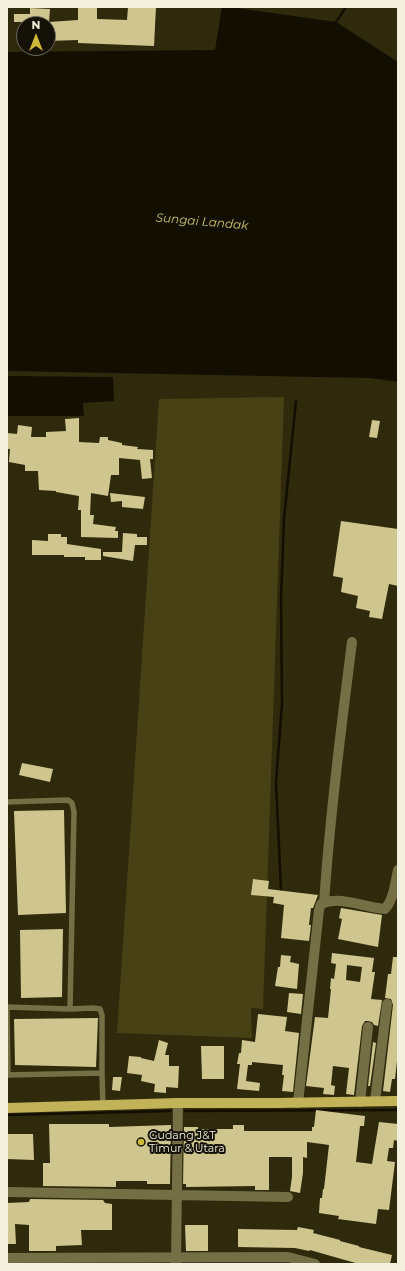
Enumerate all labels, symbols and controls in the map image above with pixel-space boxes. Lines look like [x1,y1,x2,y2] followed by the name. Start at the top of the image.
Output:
[16,16,56,56] north arrow
[32,18,40,32] text: N
[155,211,249,233] water label: Sungai Landak
[149,1129,225,1155] place label: Gudang J&T Timur & Utara
[136,1137,146,1147] marker: Gudang J&T Timur & Utara

